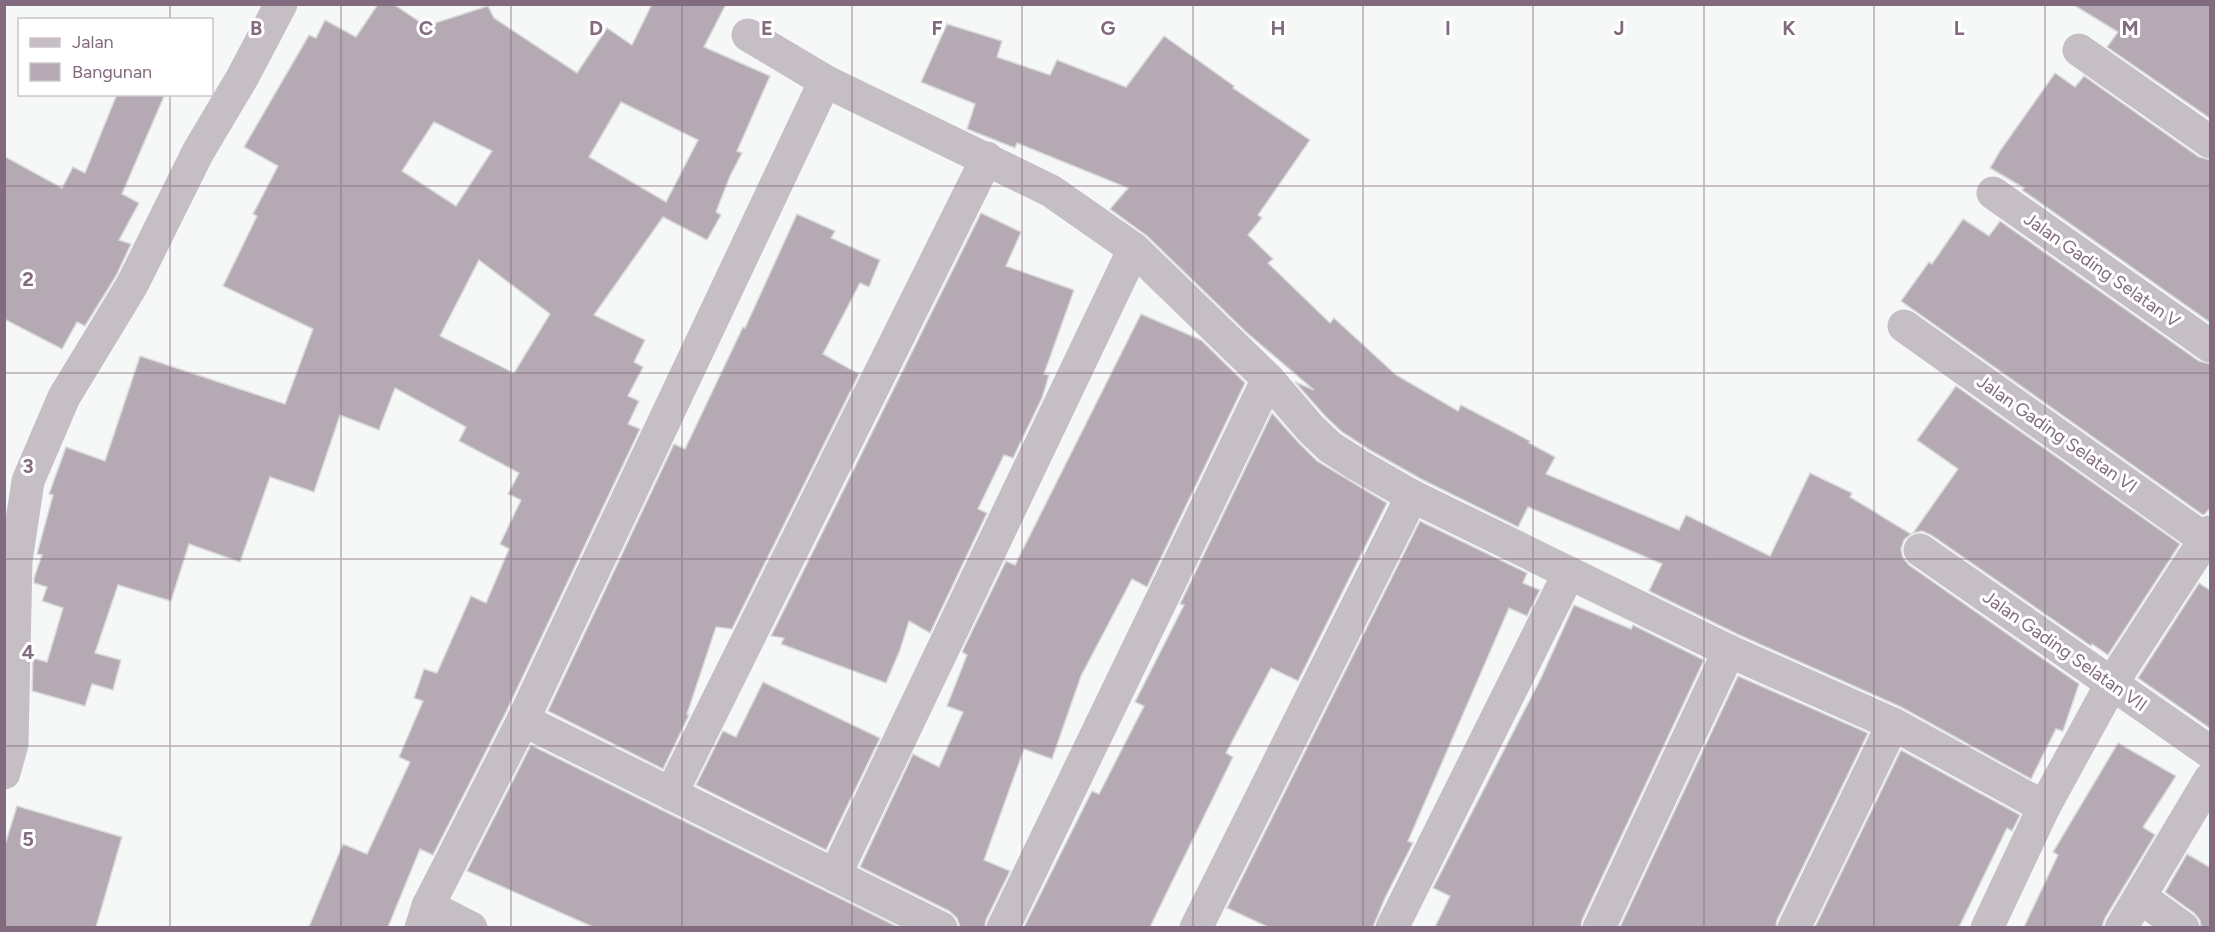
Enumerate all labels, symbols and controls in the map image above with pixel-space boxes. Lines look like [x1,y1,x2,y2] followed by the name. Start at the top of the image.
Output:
[250,16,262,40] text: B
[419,16,433,40] text: C
[589,16,603,40] text: D
[761,16,773,40] text: E
[931,16,943,40] text: F
[1101,16,1116,40] text: G
[1271,16,1286,40] text: H
[1445,16,1451,40] text: I
[1613,16,1625,40] text: J
[1782,16,1796,40] text: K
[1954,16,1965,40] text: L
[2121,16,2139,40] text: M
[18,18,213,96] legend
[72,31,114,53] text: Jalan
[72,61,152,83] text: Bangunan
[2020,208,2185,333] street label: Jalan Gading Selatan V
[22,267,34,291] text: 2
[1973,370,2141,498] street label: Jalan Gading Selatan VI
[22,454,34,478] text: 3
[1979,586,2151,716] street label: Jalan Gading Selatan VII
[22,640,35,664] text: 4
[22,827,34,851] text: 5

